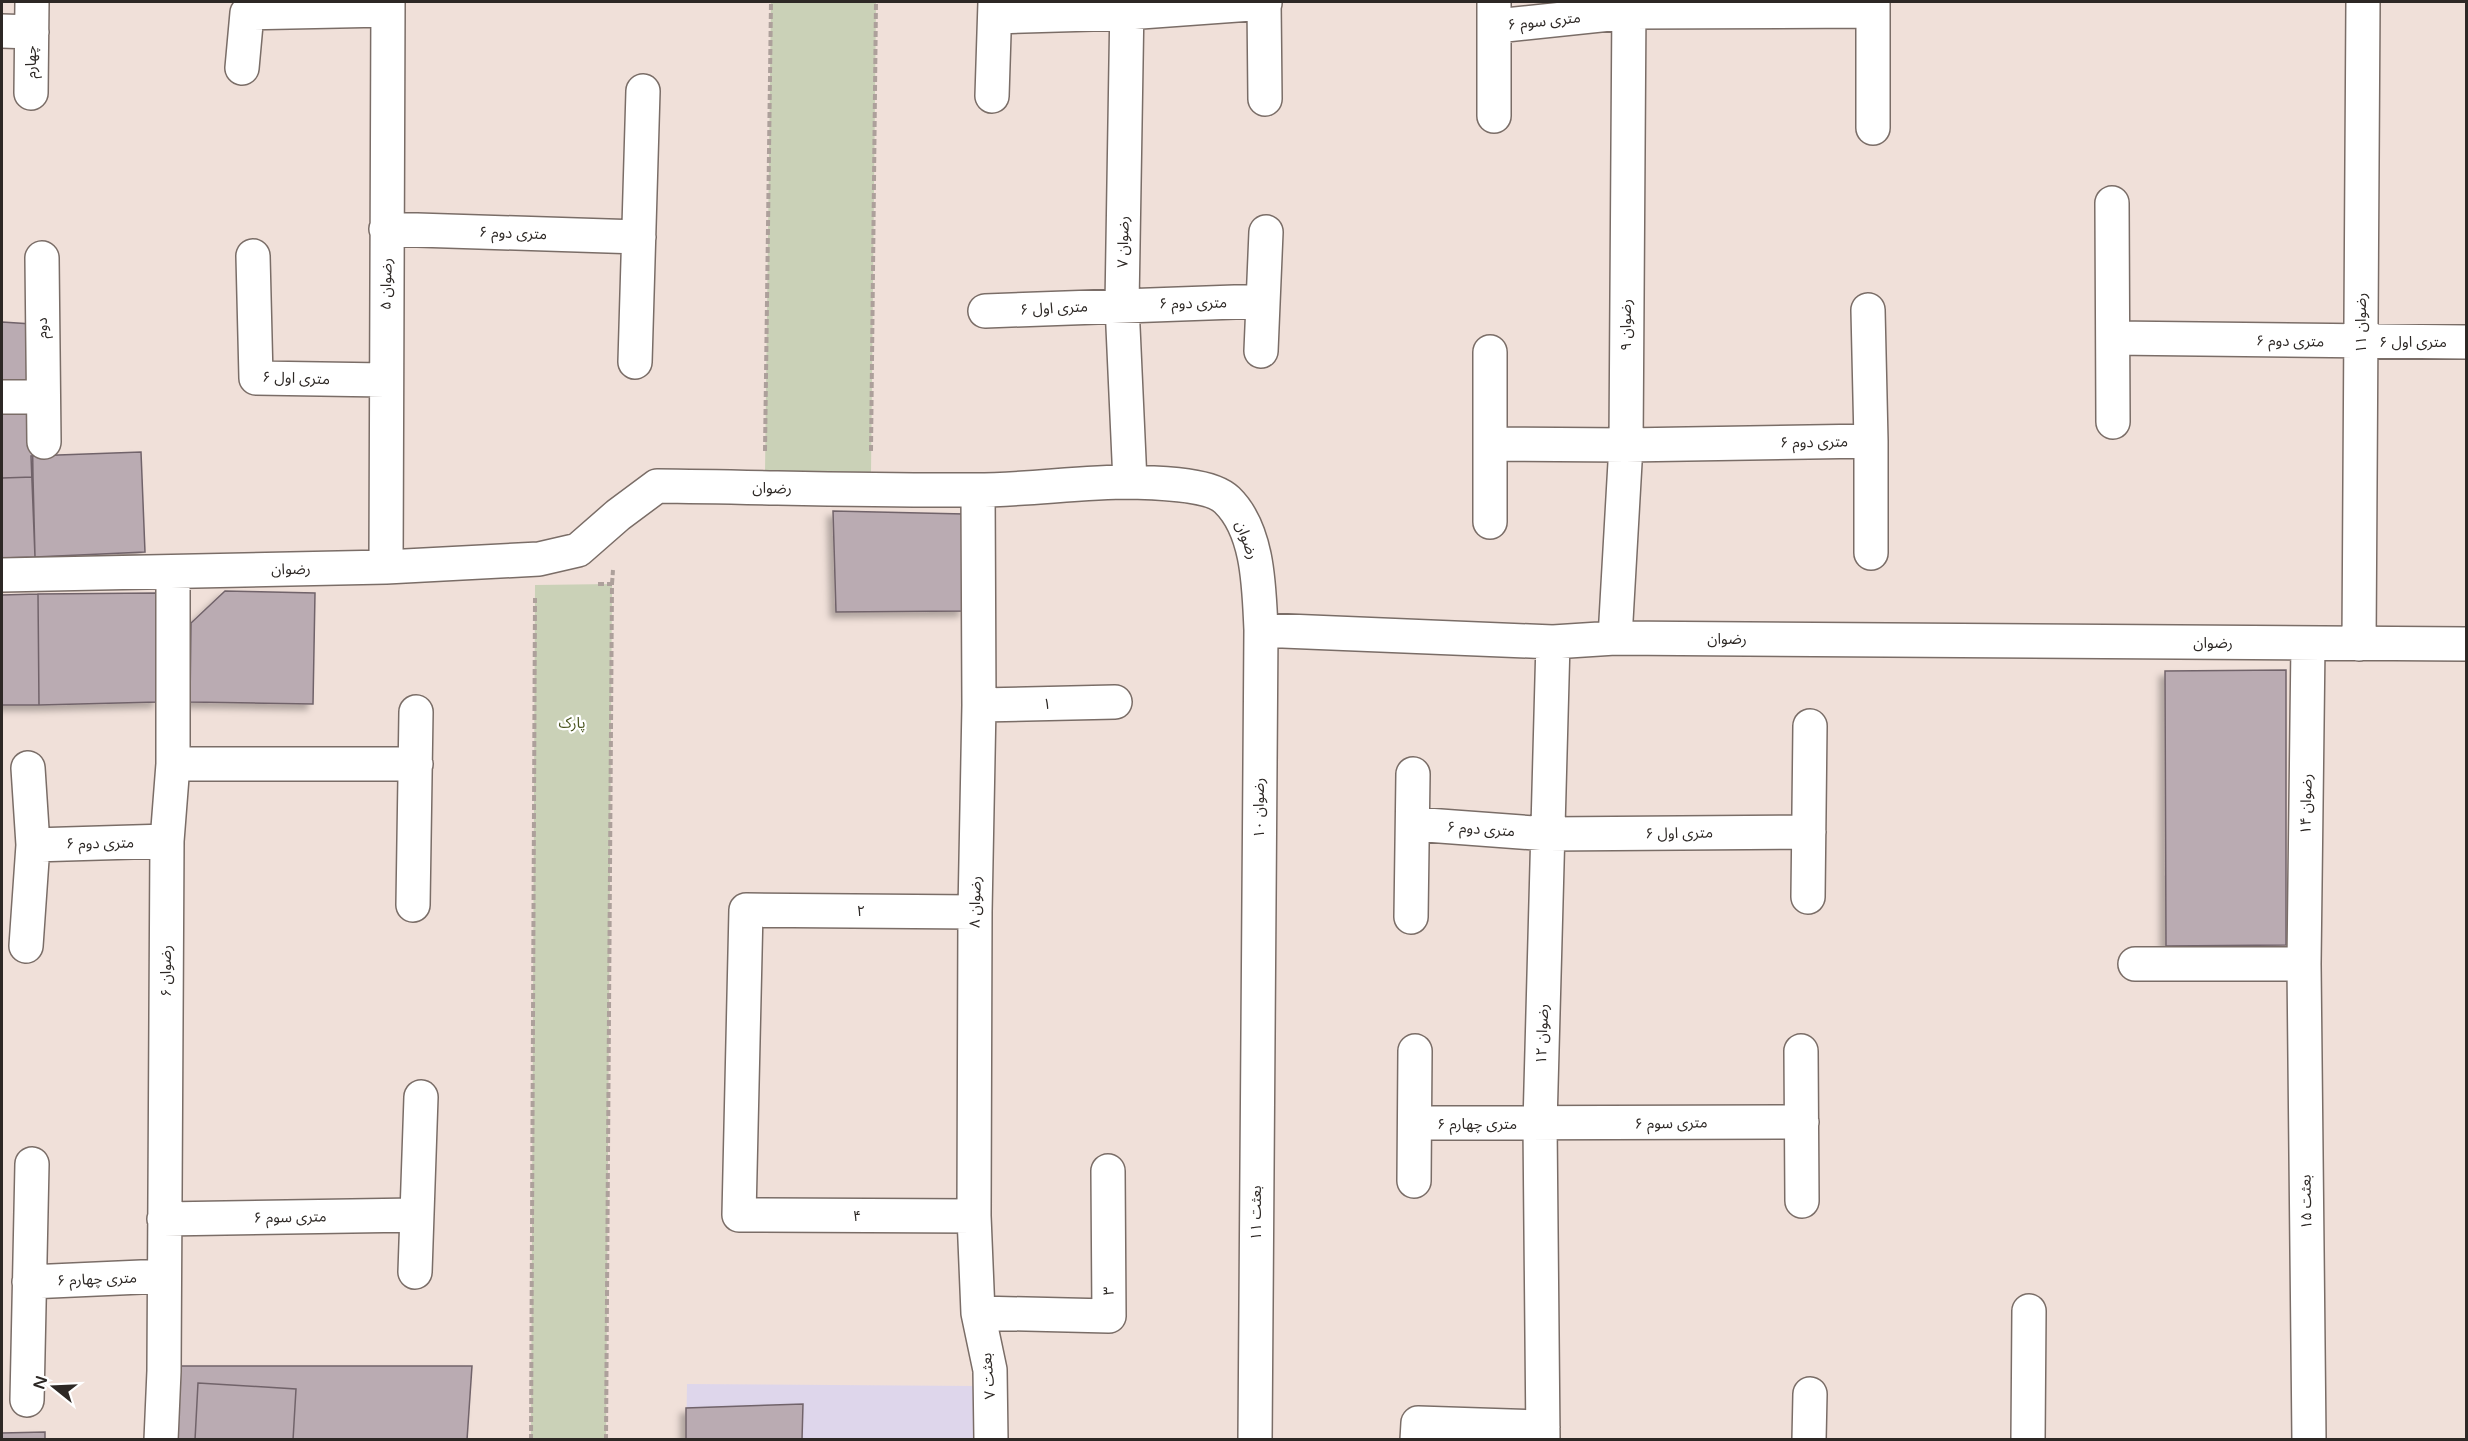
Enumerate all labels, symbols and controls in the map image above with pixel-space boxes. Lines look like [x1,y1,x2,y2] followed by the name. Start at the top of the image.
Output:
[1507,8,1582,36] street label: ۶ متری سوم
[22,45,42,78] street label: چهارم
[1114,216,1132,268] street label: رضوان ۷
[478,223,547,245] street label: ۶ متری دوم
[377,258,395,310] street label: رضوان ۵
[1159,293,1227,315] street label: ۶ متری دوم
[2352,293,2370,353] street label: رضوان ۱۱
[1020,297,1088,319] street label: ۶ متری اول
[1617,299,1635,351] street label: رضوان ۹
[33,317,53,339] street label: دوم
[2256,331,2324,353] street label: ۶ متری دوم
[2379,333,2447,351] street label: ۶ متری اول
[262,368,330,388] street label: ۶ متری اول
[1780,432,1848,454] street label: ۶ متری دوم
[752,479,792,497] street label: رضوان
[1232,518,1262,562] street label: رضوان
[271,560,311,578] street label: رضوان
[1707,630,1747,648] street label: رضوان
[2193,634,2233,652] street label: رضوان
[1043,695,1051,713] street label: ۱
[559,714,585,733] park label: پارک
[2296,774,2316,834] street label: رضوان ۱۴
[1250,778,1268,838] street label: رضوان ۱۰
[1446,818,1516,842] street label: ۶ متری دوم
[1645,823,1713,843] street label: ۶ متری اول
[66,833,134,855] street label: ۶ متری دوم
[966,876,984,928] street label: رضوان ۸
[857,902,865,920] street label: ۲
[157,945,175,997] street label: رضوان ۶
[1532,1003,1552,1065] street label: رضوان ۱۲
[1634,1113,1708,1135] street label: ۶ متری سوم
[1437,1115,1517,1135] street label: ۶ متری چهارم
[2297,1174,2315,1230] street label: بعثت ۱۵
[1247,1186,1265,1240] street label: بعثت ۱۱
[253,1207,327,1229] street label: ۶ متری سوم
[853,1207,861,1225] street label: ۴
[57,1269,137,1291] street label: ۶ متری چهارم
[1100,1286,1118,1295] street label: ۳
[977,1352,999,1400] street label: بعثت ۷
[24,1357,84,1417] north arrow
[29,1373,52,1392] text: N

